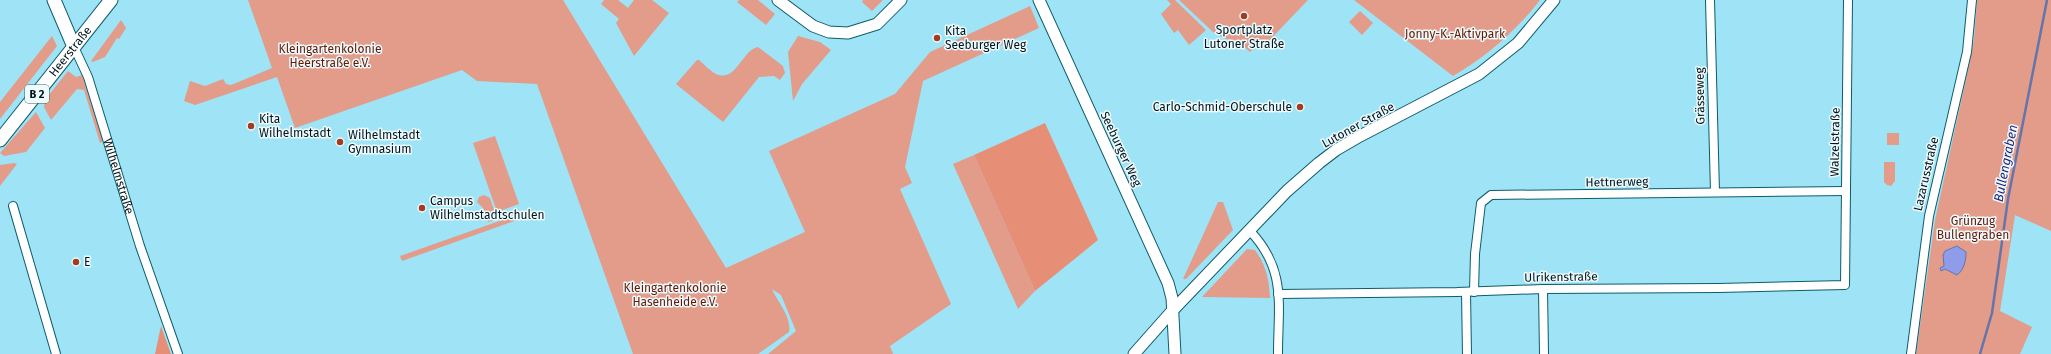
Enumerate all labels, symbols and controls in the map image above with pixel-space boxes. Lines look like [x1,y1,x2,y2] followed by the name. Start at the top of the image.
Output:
[1239,11,1249,21] marker: Sportplatz Lutoner Straße
[1204,23,1284,51] place label: Sportplatz Lutoner Straße
[46,24,94,79] street label: Heerstraße
[945,24,1027,52] place label: Kita Seeburger Weg
[1405,27,1506,41] park label: Jonny-K.-Aktivpark
[932,33,942,43] marker: Kita Seeburger Weg
[279,42,381,70] park label: Kleingartenkolonie Heerstraße e.V.
[1692,67,1707,125] street label: Grässeweg
[25,85,49,103] road number: B 2
[1319,99,1397,151] street label: Lutoner Straße
[1153,100,1292,114] place label: Carlo-Schmid-Oberschule
[1295,102,1305,112] marker: Carlo-Schmid-Oberschule
[1827,107,1843,177] street label: Walzelstraße
[1098,109,1145,189] street label: Seeburger Weg
[259,112,332,140] place label: Kita Wilhelmstadt
[246,121,256,131] marker: Kita Wilhelmstadt
[1991,123,2020,203] water label: Bullengraben
[348,128,421,156] place label: Wilhelmstadt Gymnasium
[1911,136,1941,212] street label: Lazarusstraße
[100,137,137,216] street label: Wilhelmstraße
[335,137,345,147] marker: Wilhelmstadt Gymnasium
[1585,174,1649,190] street label: Hettnerweg
[430,194,544,222] place label: Campus Wilhelmstadtschulen
[417,203,427,213] marker: Campus Wilhelmstadtschulen
[1937,214,2009,242] park label: Grünzug Bullengraben
[84,255,90,269] place label: E
[71,257,81,267] marker: E
[1524,269,1598,285] street label: Ulrikenstraße
[624,281,726,309] park label: Kleingartenkolonie Hasenheide e.V.

